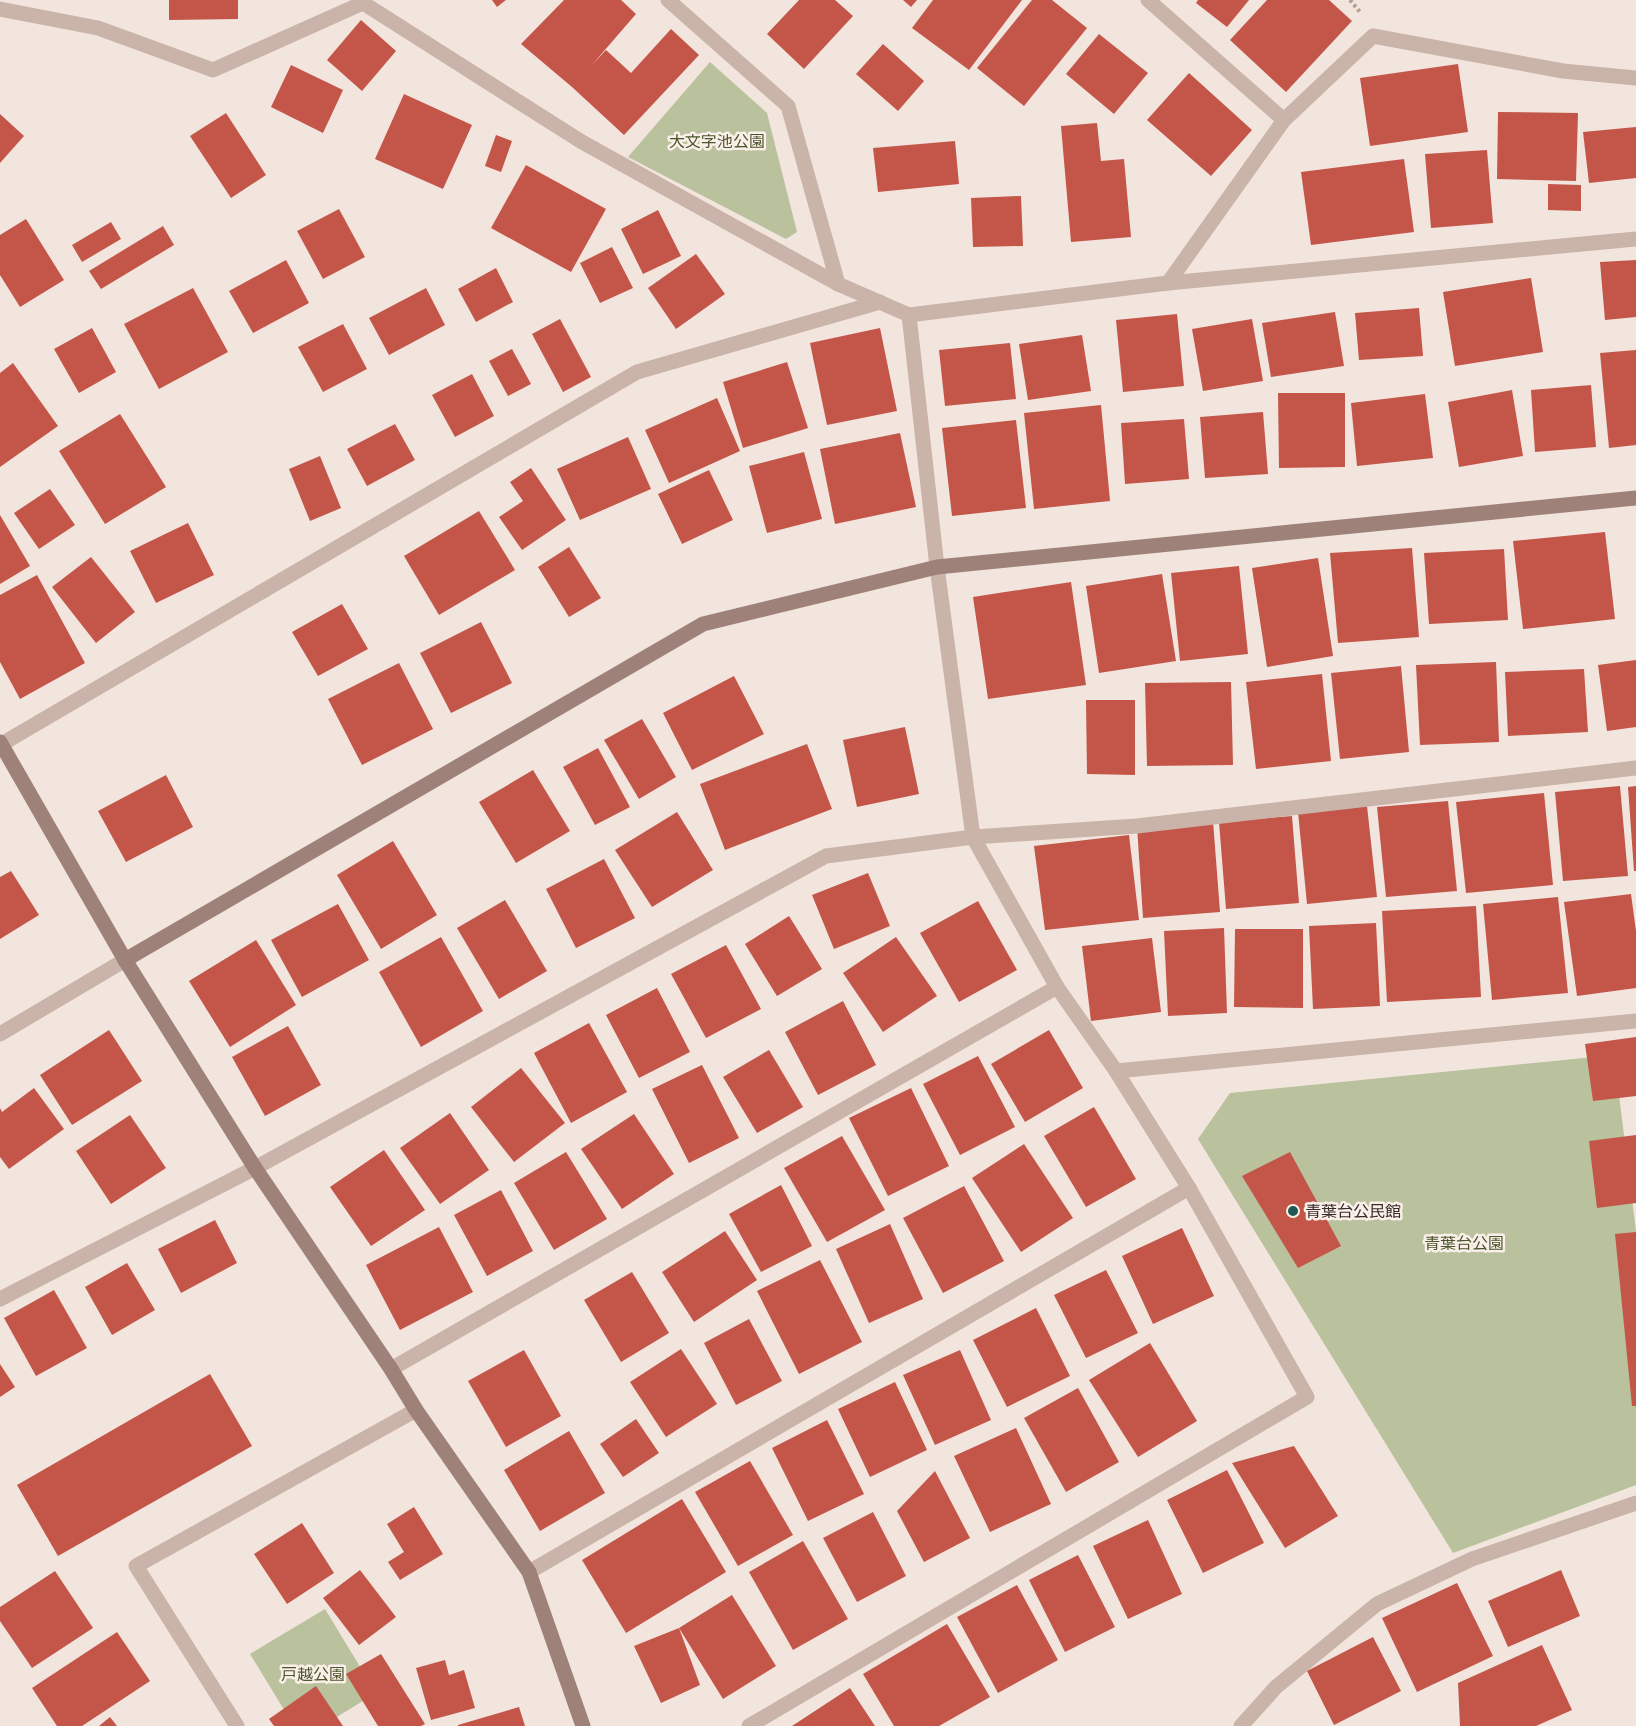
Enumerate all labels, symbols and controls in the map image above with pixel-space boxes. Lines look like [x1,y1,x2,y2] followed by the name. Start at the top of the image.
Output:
[669,132,765,151] park label: 大文字池公園
[1305,1202,1401,1221] place label: 青葉台公民館
[1286,1204,1300,1218] marker: 青葉台公民館
[1424,1234,1504,1253] park label: 青葉台公園
[281,1665,345,1684] park label: 戸越公園

